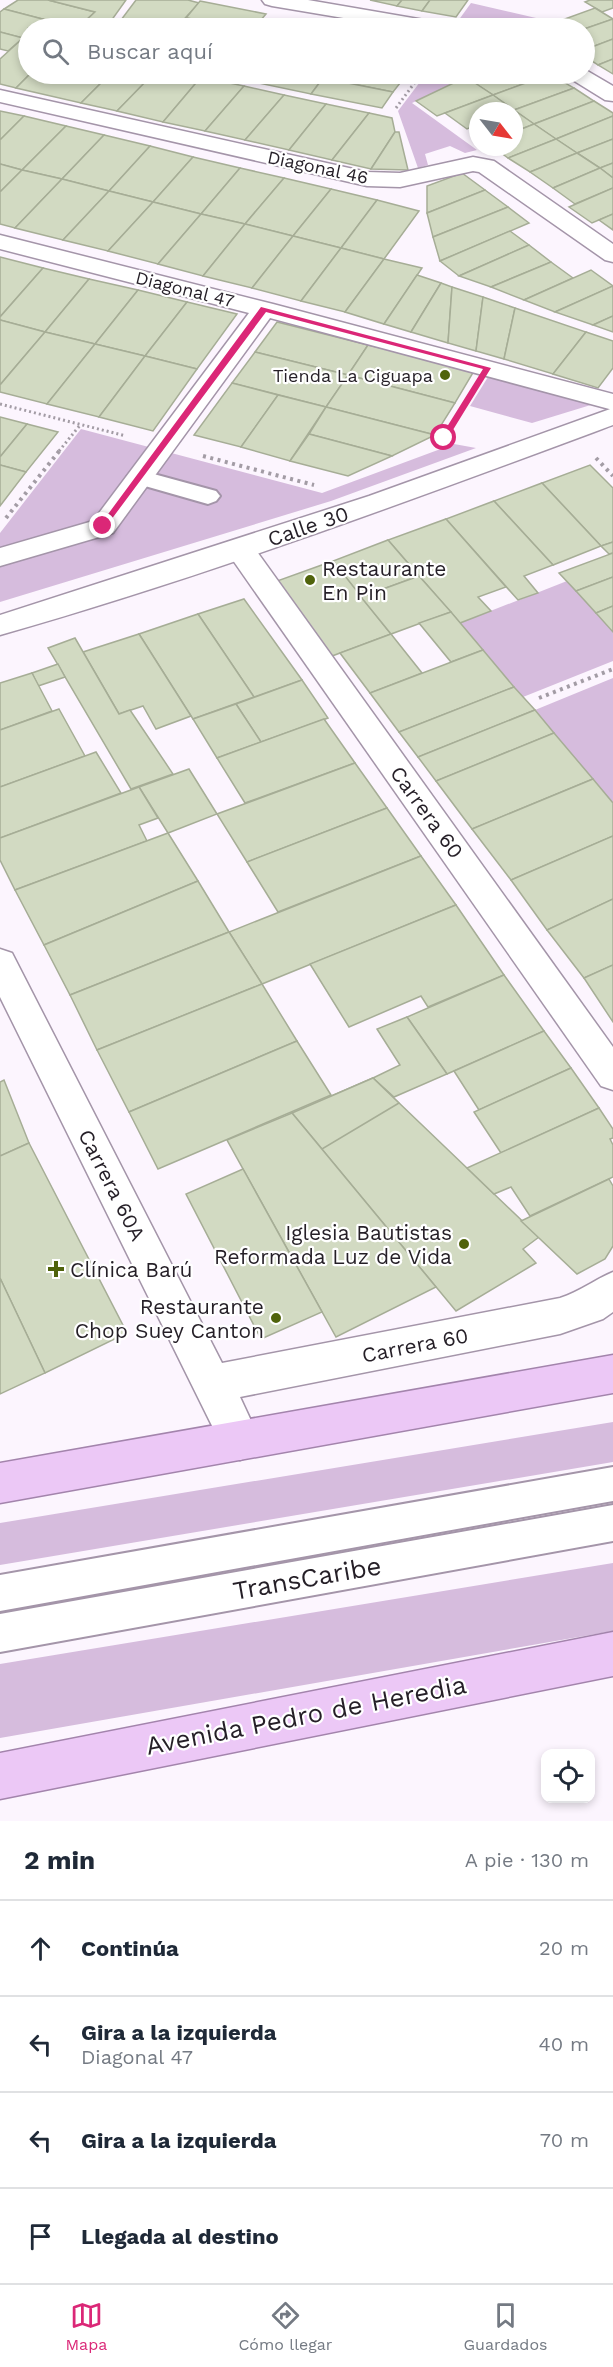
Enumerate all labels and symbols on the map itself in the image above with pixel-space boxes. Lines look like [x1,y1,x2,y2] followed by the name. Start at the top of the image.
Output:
[469,102,523,156] north arrow
[266,146,370,188] street label: Diagonal 46
[134,267,236,311] street label: Diagonal 47
[273,365,433,386] place label: Tienda La Ciguapa
[438,368,452,382] marker: Tienda La Ciguapa
[430,424,456,450] route start
[264,501,352,551] street label: Calle 30
[89,512,115,538] route end
[322,556,446,605] place label: Restaurante En Pin
[303,573,317,587] marker: Restaurante En Pin
[385,761,469,863] street label: Carrera 60
[73,1125,151,1245] street label: Carrera 60A
[214,1220,452,1269] place label: Iglesia Bautistas Reformada Luz de Vida
[457,1237,471,1251] marker: Iglesia Bautistas Reformada Luz de Vida
[70,1257,192,1282] place label: Clínica Barú
[47,1260,65,1278] marker: Clínica Barú
[75,1294,264,1343] place label: Restaurante Chop Suey Canton
[269,1311,283,1325] marker: Restaurante Chop Suey Canton
[360,1322,470,1368] street label: Carrera 60
[231,1550,383,1606] street label: TransCaribe
[143,1669,469,1761] street label: Avenida Pedro de Heredia

